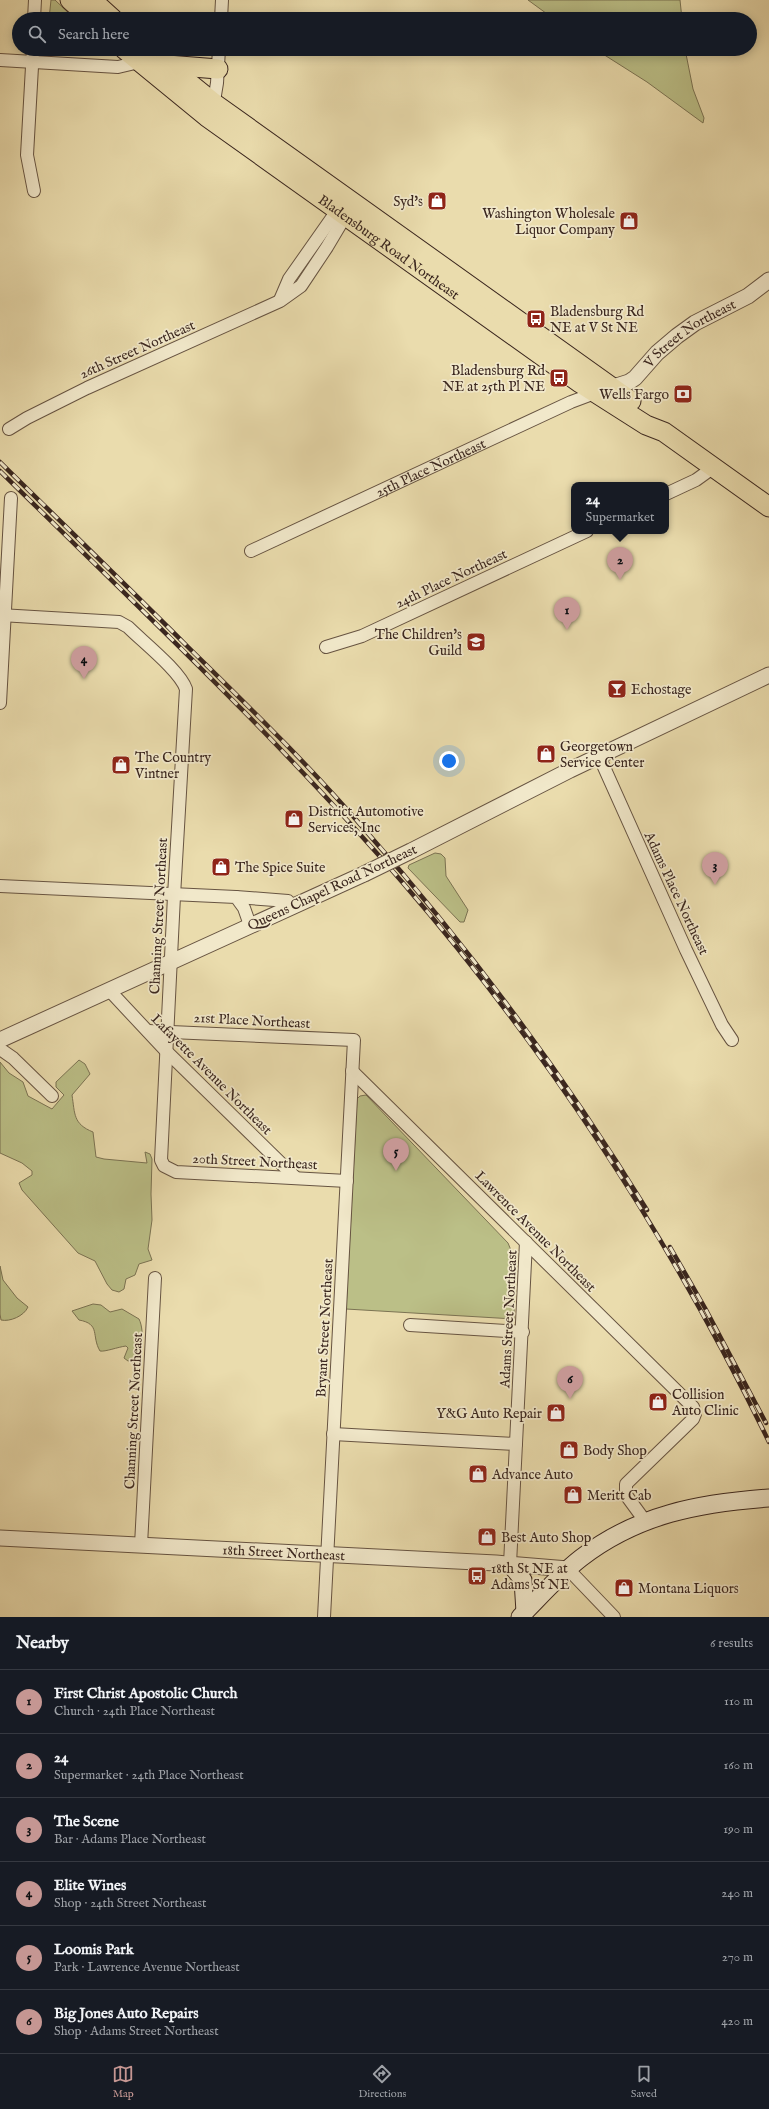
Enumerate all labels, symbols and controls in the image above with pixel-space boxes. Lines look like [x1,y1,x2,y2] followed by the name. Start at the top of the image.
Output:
[12,12,757,56] search box
[26,23,48,45] icon: search
[58,25,129,44] text: Search here
[426,190,448,212] shop icon: Syd's
[314,191,463,304] street label: Bladensburg Road Northeast
[393,193,423,211] place label: Syd's
[482,205,616,239] place label: Washington Wholesale Liquor Company
[618,210,640,232] shop icon: Washington Wholesale Liquor Company
[640,296,739,373] street label: V Street Northeast
[550,303,644,337] place label: Bladensburg Rd NE at V St NE
[525,308,547,330] bus stop icon: Bladensburg Rd NE at V St NE
[77,316,198,383] street label: 26th Street Northeast
[443,362,546,396] place label: Bladensburg Rd NE at 25th Pl NE
[548,367,570,389] bus stop icon: Bladensburg Rd NE at 25th Pl NE
[672,383,694,405] bank icon: Wells Fargo
[599,386,669,404] place label: Wells Fargo
[373,435,489,502] street label: 25th Place Northeast
[571,482,669,534] popup
[586,490,600,509] text: 24
[586,509,654,526] text: Supermarket
[393,545,510,613] street label: 24th Place Northeast
[607,547,633,580] pin: 2
[554,597,580,630] pin: 1
[375,626,463,660] place label: The Children's Guild
[465,631,487,653] school or university icon: The Children's Guild
[71,646,97,679] pin: 4
[606,678,628,700] bar icon: Echostage
[631,681,692,699] place label: Echostage
[560,738,644,772] place label: Georgetown Service Center
[535,743,557,765] shop icon: Georgetown Service Center
[134,749,211,783] place label: The Country Vintner
[439,751,459,771] your location
[110,754,132,776] shop icon: The Country Vintner
[308,803,424,837] place label: District Automotive Services, Inc
[283,808,305,830] shop icon: District Automotive Services, Inc
[639,828,713,958] street label: Adams Place Northeast
[146,837,172,995] street label: Channing Street Northeast
[245,841,420,935] street label: Queens Chapel Road Northeast
[702,852,728,885] pin: 3
[210,856,232,878] shop icon: The Spice Suite
[235,859,326,877] place label: The Spice Suite
[193,1009,311,1033] street label: 21st Place Northeast
[147,1010,276,1139] street label: Lafayette Avenue Northeast
[383,1138,409,1171] pin: 5
[192,1150,318,1174] street label: 20th Street Northeast
[471,1167,600,1296] street label: Lawrence Avenue Northeast
[496,1249,522,1390] street label: Adams Street Northeast
[312,1258,338,1398] street label: Bryant Street Northeast
[121,1332,147,1490] street label: Channing Street Northeast
[557,1366,583,1399] pin: 6
[671,1386,739,1420] place label: Collision Auto Clinic
[647,1391,669,1413] shop icon: Collision Auto Clinic
[545,1402,567,1424] shop icon: Y&G Auto Repair
[436,1405,542,1423] place label: Y&G Auto Repair
[558,1439,580,1461] shop icon: Body Shop
[583,1442,647,1460] place label: Body Shop
[467,1463,489,1485] shop icon: Advance Auto
[491,1466,573,1484] place label: Advance Auto
[562,1484,584,1506] shop icon: Meritt Cab
[587,1487,652,1505] place label: Meritt Cab
[476,1526,498,1548] shop icon: Best Auto Shop
[501,1529,592,1547] place label: Best Auto Shop
[222,1541,346,1565] street label: 18th Street Northeast
[490,1560,570,1594] place label: 18th St NE at Adams St NE
[466,1565,488,1587] bus stop icon: 18th St NE at Adams St NE
[613,1577,635,1599] shop icon: Montana Liquors
[638,1580,739,1598] place label: Montana Liquors
[16,1633,69,1654] text: Nearby
[710,1635,753,1652] text: 6 results
[54,1684,238,1703] text: First Christ Apostolic Church
[27,1693,31,1710] text: 1
[724,1693,753,1710] text: 110 m
[54,1703,215,1720] text: Church · 24th Place Northeast
[54,1748,68,1767] text: 24
[26,1757,32,1774] text: 2
[723,1757,753,1774] text: 160 m
[54,1767,244,1784] text: Supermarket · 24th Place Northeast
[54,1812,119,1831] text: The Scene
[27,1821,31,1838] text: 3
[723,1821,753,1838] text: 190 m
[54,1831,206,1848] text: Bar · Adams Place Northeast
[54,1876,126,1895] text: Elite Wines
[26,1885,32,1902] text: 4
[721,1885,753,1902] text: 240 m
[54,1895,207,1912] text: Shop · 24th Street Northeast
[54,1940,134,1959] text: Loomis Park
[27,1949,31,1966] text: 5
[722,1949,753,1966] text: 270 m
[54,1959,240,1976] text: Park · Lawrence Avenue Northeast
[54,2004,199,2023] text: Big Jones Auto Repairs
[26,2013,32,2030] text: 6
[721,2013,753,2030] text: 420 m
[54,2023,219,2040] text: Shop · Adams Street Northeast
[112,2063,134,2101] tab: Map
[359,2063,406,2101] tab: Directions
[631,2063,657,2101] tab: Saved

